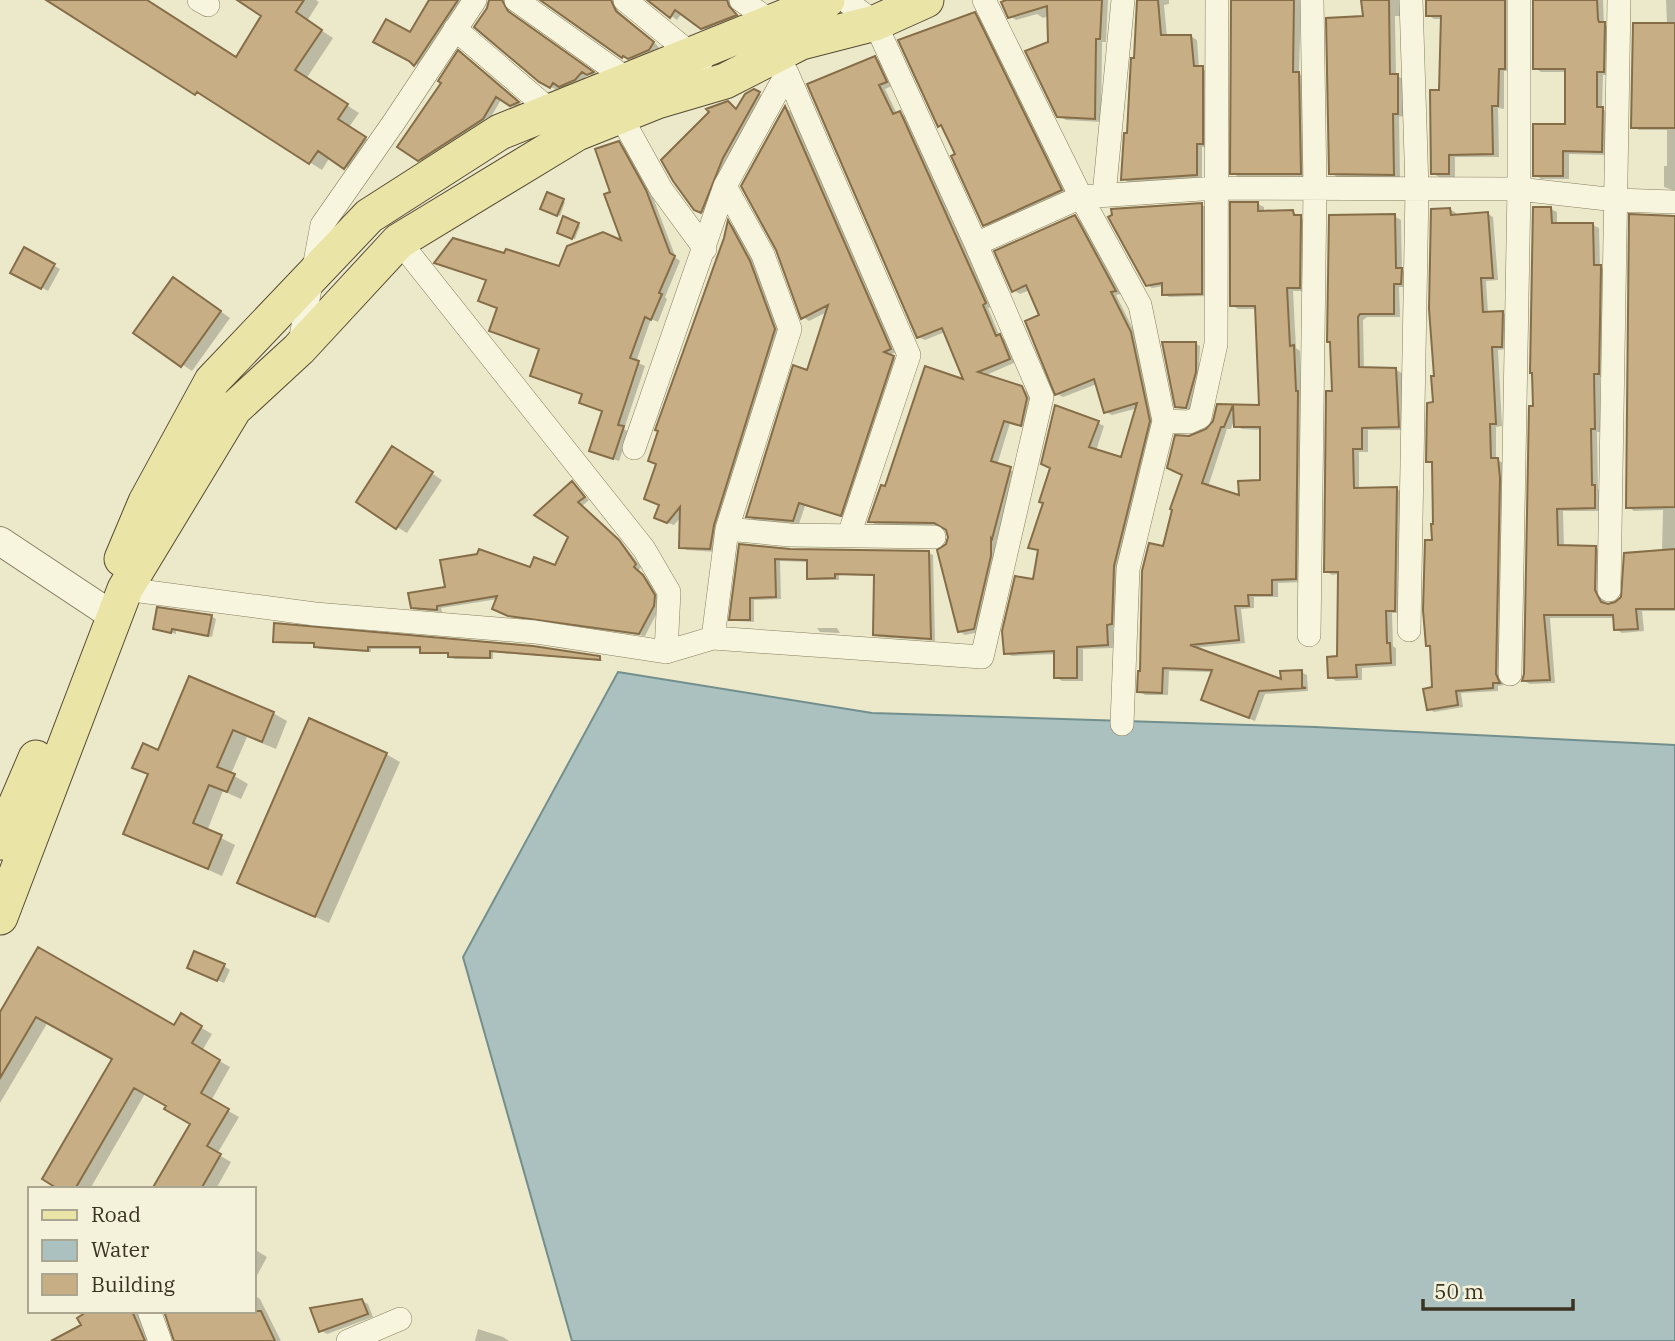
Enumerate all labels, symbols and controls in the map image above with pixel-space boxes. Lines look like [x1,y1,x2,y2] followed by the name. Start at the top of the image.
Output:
[28,1187,256,1313] legend
[91,1200,141,1228] text: Road
[91,1235,150,1263] text: Water
[1423,1268,1574,1312] scale bar
[91,1270,176,1298] text: Building
[1434,1277,1484,1305] text: 50 m

